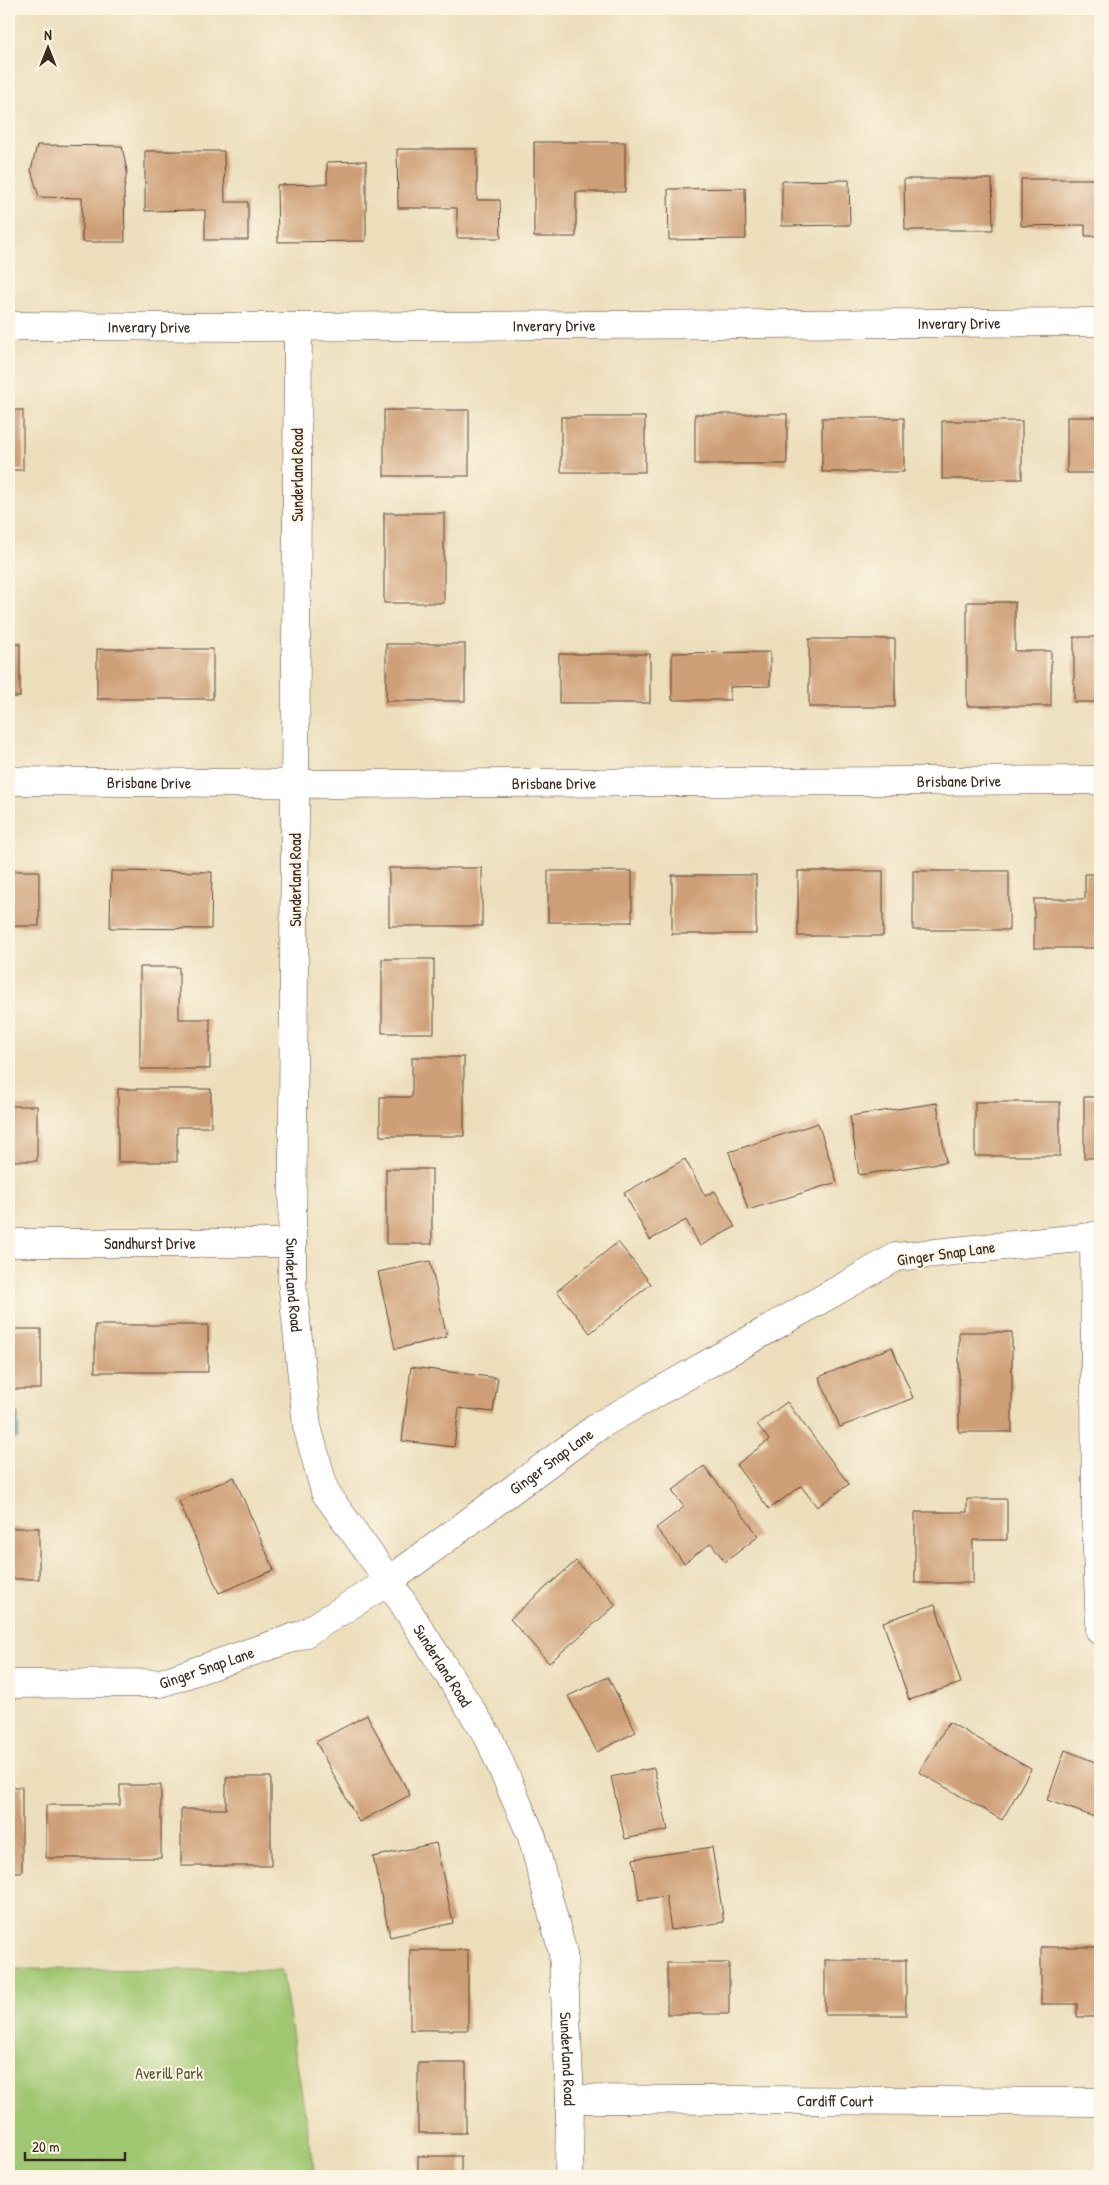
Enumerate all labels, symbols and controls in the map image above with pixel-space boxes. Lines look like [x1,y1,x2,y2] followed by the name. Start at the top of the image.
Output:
[22,22,72,72] north arrow
[44,25,52,44] text: N
[917,312,1001,334] street label: Inverary Drive
[512,314,596,336] street label: Inverary Drive
[107,315,191,338] street label: Inverary Drive
[286,428,308,522] street label: Sunderland Road
[917,770,1002,792] street label: Brisbane Drive
[107,771,192,794] street label: Brisbane Drive
[512,772,597,794] street label: Brisbane Drive
[284,833,306,927] street label: Sunderland Road
[104,1232,197,1254] street label: Sandhurst Drive
[895,1235,997,1271] street label: Ginger Snap Lane
[281,1238,308,1333] street label: Sunderland Road
[505,1422,598,1499] street label: Ginger Snap Lane
[408,1620,477,1711] street label: Sunderland Road
[156,1641,257,1694] street label: Ginger Snap Lane
[555,2012,581,2106] street label: Sunderland Road
[135,2062,203,2084] park label: Averill Park
[797,2089,874,2112] street label: Cardiff Court
[25,2130,125,2162] scale bar
[32,2136,59,2157] text: 20 m

